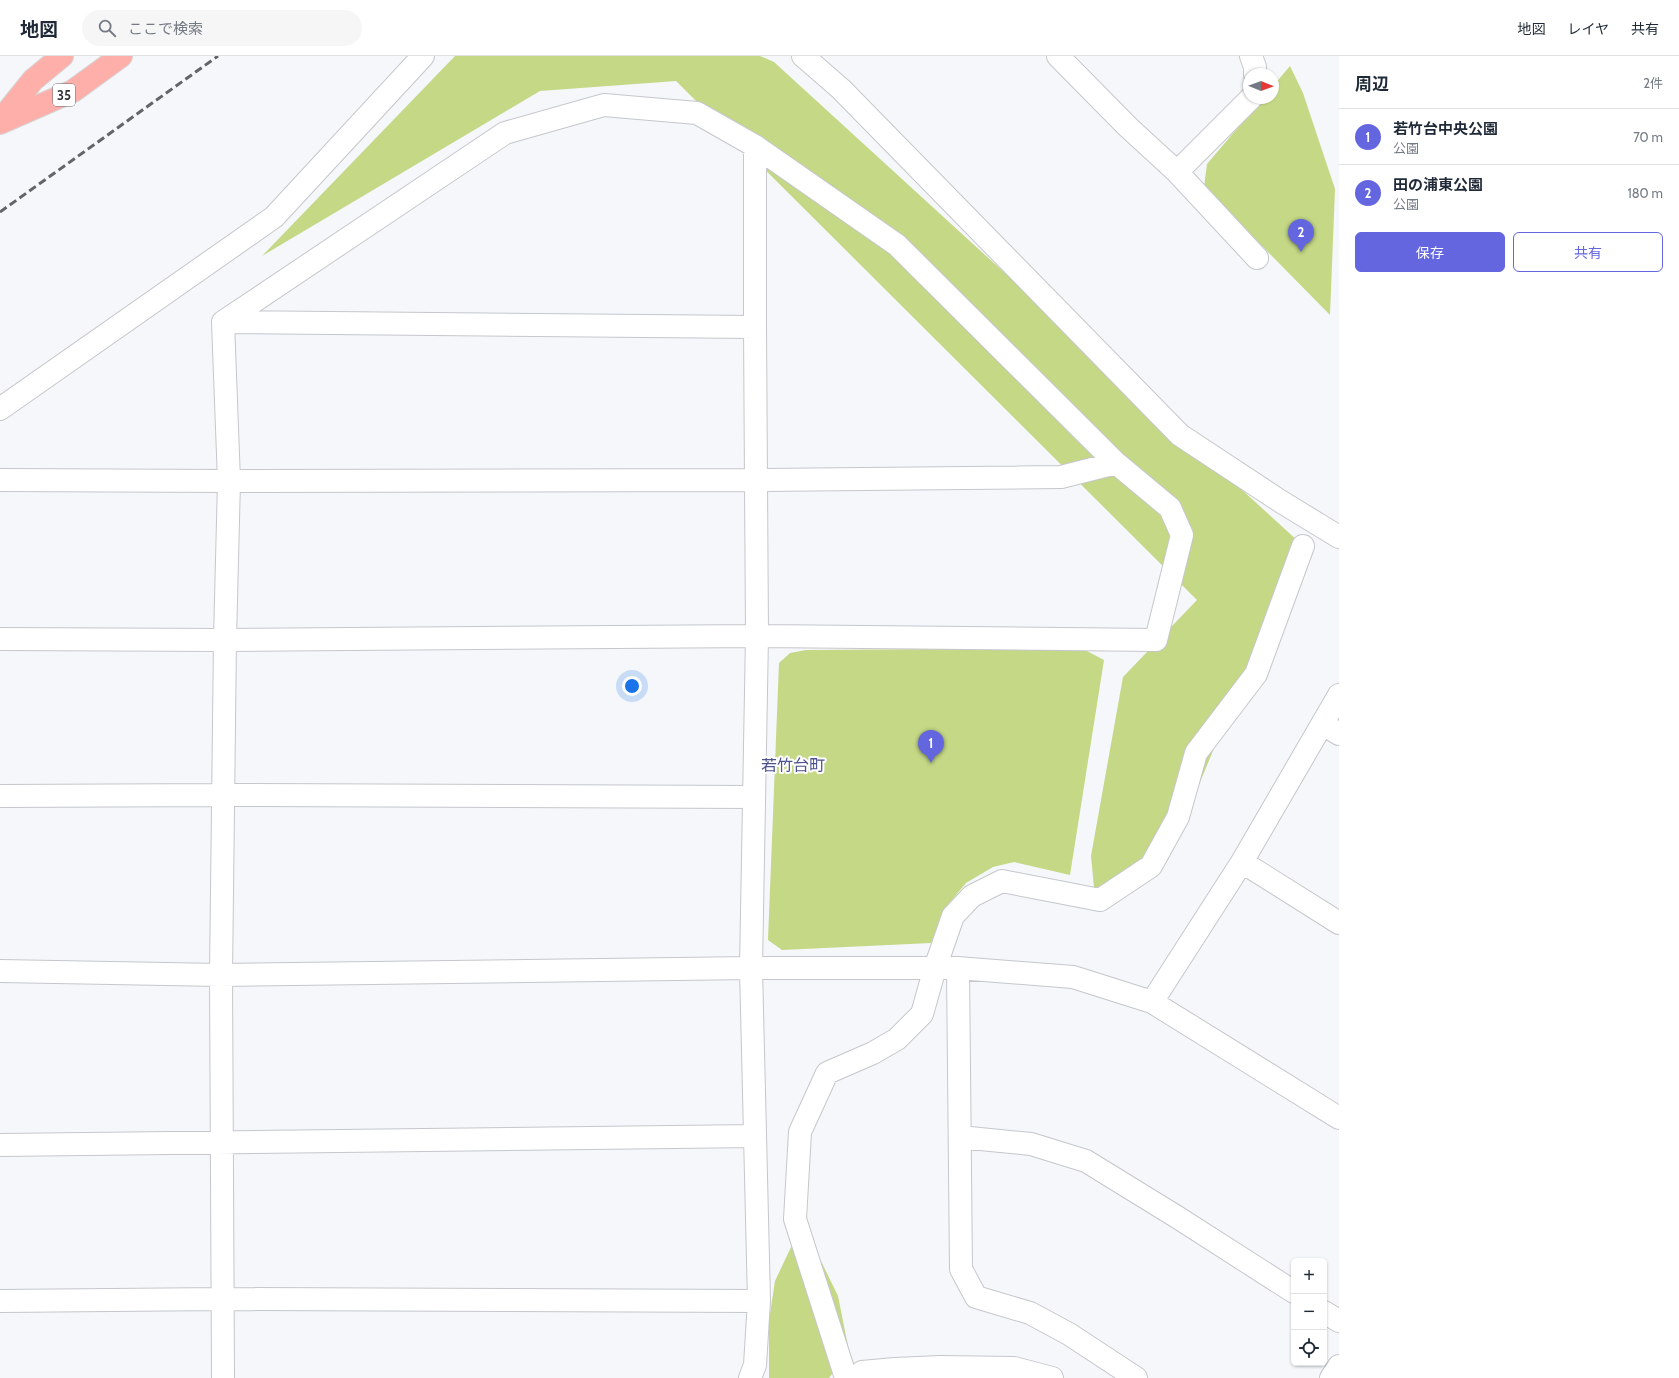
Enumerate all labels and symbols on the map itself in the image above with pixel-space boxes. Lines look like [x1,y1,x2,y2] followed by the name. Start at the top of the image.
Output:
[1243,68,1279,104] north arrow
[53,84,75,106] road number: 35
[1288,219,1314,252] pin: 2
[622,676,642,696] your location
[918,730,944,763] pin: 1
[761,756,825,775] district label: 若竹台町

